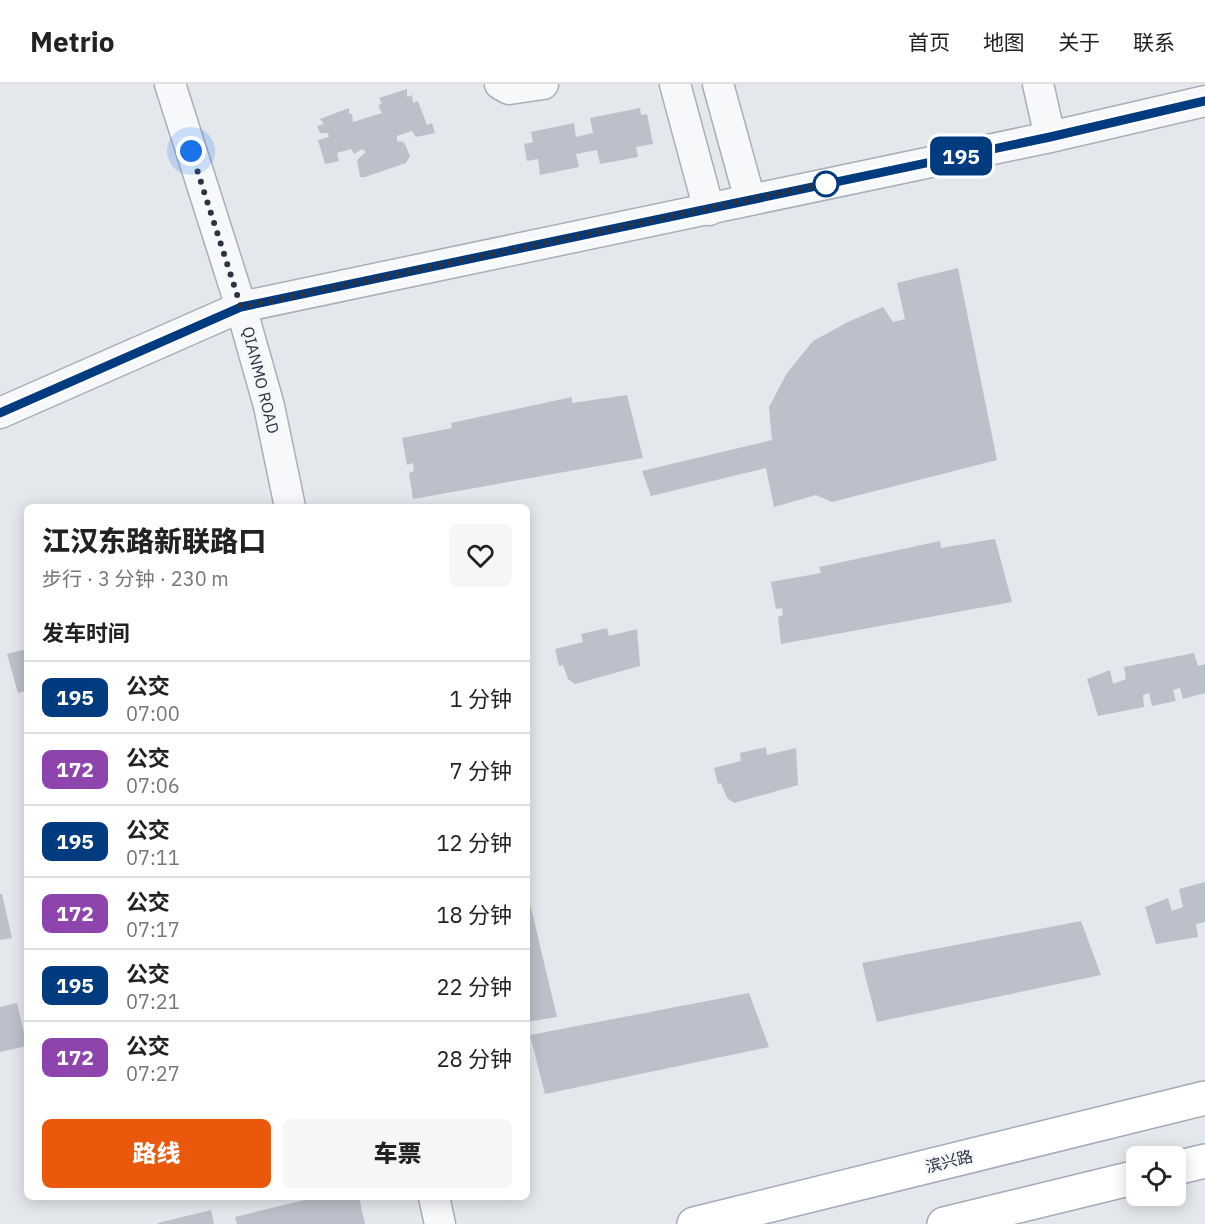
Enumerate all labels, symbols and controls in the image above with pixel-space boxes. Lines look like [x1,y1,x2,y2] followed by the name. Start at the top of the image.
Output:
[30,23,115,60] text: Metrio
[908,28,950,56] text: 首页
[983,28,1025,56] text: 地图
[1058,28,1100,56] text: 关于
[1133,28,1175,56] text: 联系
[176,136,206,166] your location
[926,136,996,176] line badge: 195
[942,142,980,170] text: 195
[813,171,839,197] unlabelled marker
[238,324,284,436] street label: QIANMO ROAD
[42,522,266,559] text: 江汉东路新联路口
[449,524,512,587] button: heart
[42,565,229,592] text: 步行 · 3 分钟 · 230 m
[42,618,130,647] text: 发车时间
[126,671,170,700] text: 公交
[56,683,94,711] text: 195
[450,684,512,713] text: 1 分钟
[126,700,180,727] text: 07:00
[126,743,170,772] text: 公交
[56,755,94,783] text: 172
[450,756,512,785] text: 7 分钟
[126,772,180,799] text: 07:06
[126,815,170,844] text: 公交
[56,827,94,855] text: 195
[436,828,512,857] text: 12 分钟
[126,844,180,871] text: 07:11
[126,887,170,916] text: 公交
[56,899,94,927] text: 172
[436,900,512,929] text: 18 分钟
[126,916,180,943] text: 07:17
[126,959,170,988] text: 公交
[56,971,94,999] text: 195
[436,972,512,1001] text: 22 分钟
[126,988,180,1015] text: 07:21
[126,1031,170,1060] text: 公交
[56,1043,94,1071] text: 172
[436,1044,512,1073] text: 28 分钟
[126,1060,180,1087] text: 07:27
[42,1119,271,1188] button: 路线
[283,1119,512,1188] button: 车票
[923,1145,975,1177] street label: 滨兴路
[1126,1146,1186,1206] map controls
[1126,1146,1186,1206] button: locate

